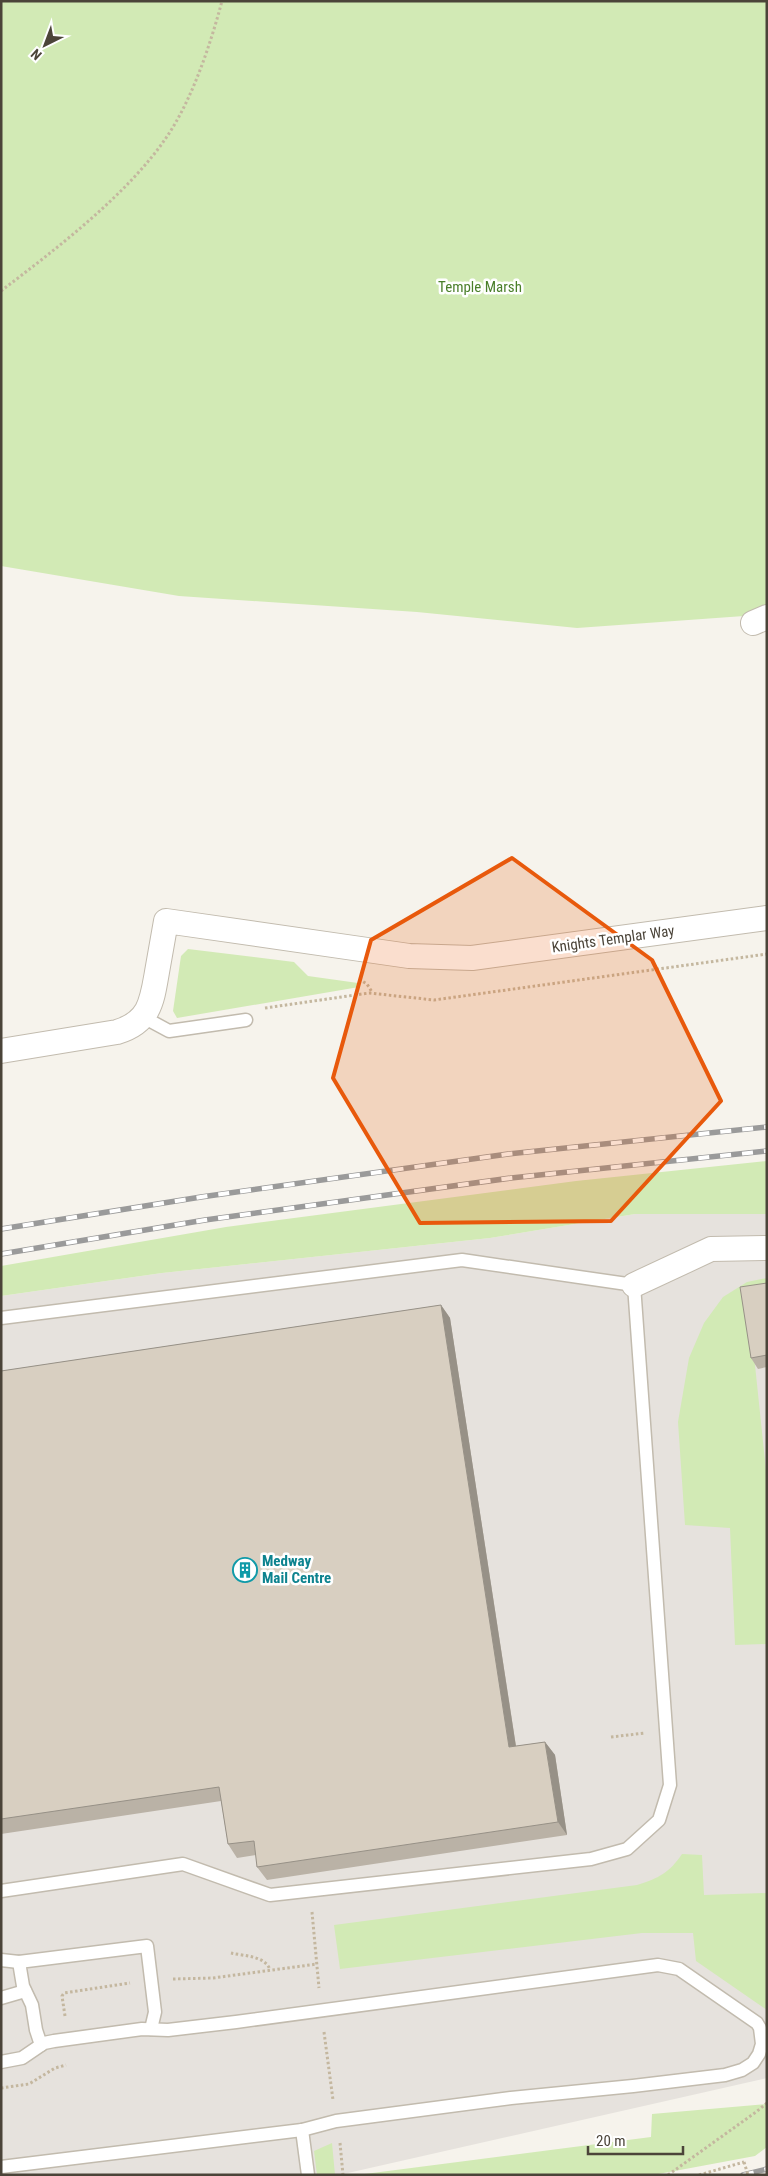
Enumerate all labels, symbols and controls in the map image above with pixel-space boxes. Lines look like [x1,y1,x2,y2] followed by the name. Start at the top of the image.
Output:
[20,20,70,70] north arrow
[28,46,45,63] text: N
[438,278,522,296] park label: Temple Marsh
[550,921,676,957] street label: Knights Templar Way
[262,1552,331,1587] place label: Medway Mail Centre
[232,1557,258,1583] building icon: Medway Mail Centre
[588,2124,683,2156] scale bar
[596,2132,626,2150] text: 20 m

